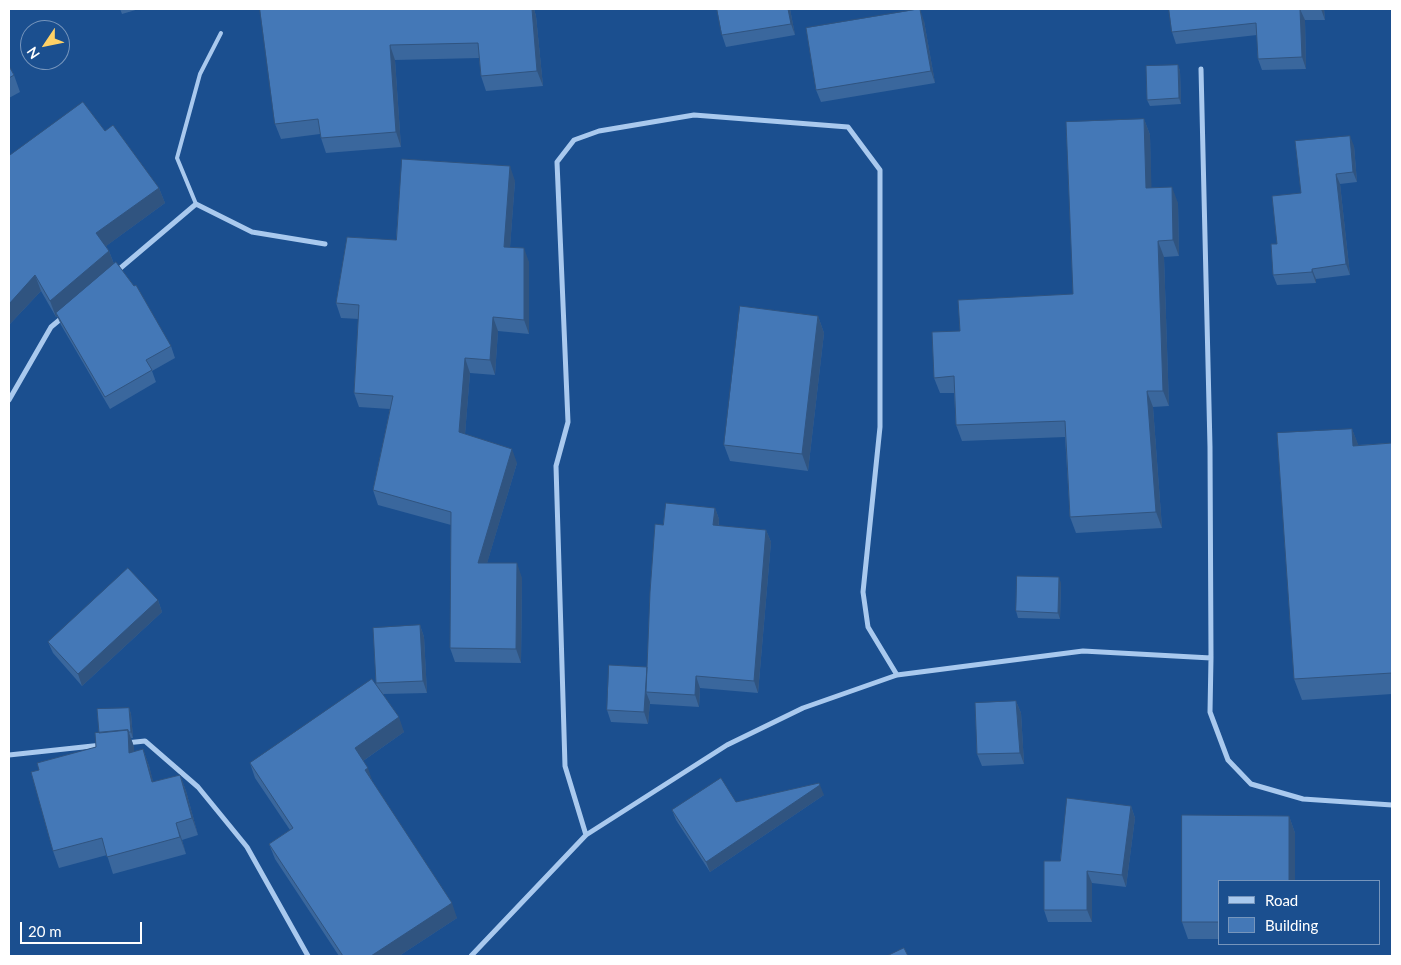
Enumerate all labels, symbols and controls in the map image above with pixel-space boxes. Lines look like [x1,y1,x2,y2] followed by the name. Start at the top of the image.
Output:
[20,20,70,70] north arrow
[23,44,43,62] text: N
[1218,880,1381,945] legend
[1265,891,1298,909] text: Road
[22,912,145,944] scale bar
[1265,916,1318,934] text: Building
[28,922,62,940] text: 20 m

